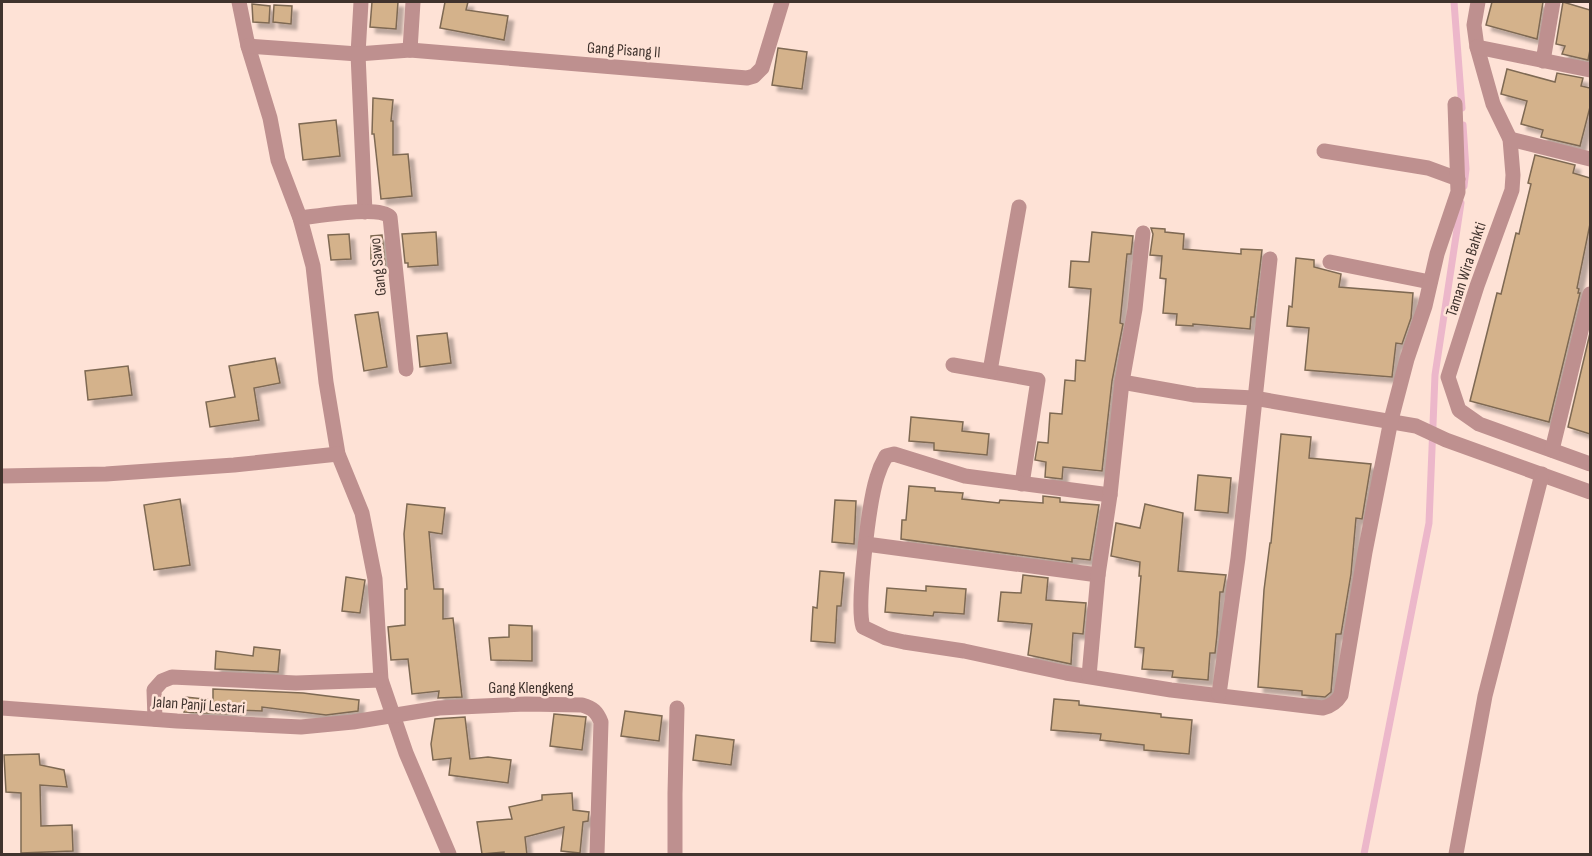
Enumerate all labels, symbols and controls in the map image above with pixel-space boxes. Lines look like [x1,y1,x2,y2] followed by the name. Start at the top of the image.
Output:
[586,38,661,63] street label: Gang Pisang II
[1442,220,1491,319] street label: Taman Wira Bahkti
[366,237,391,297] street label: Gang Sawo
[488,679,574,698] street label: Gang Klengkeng
[151,693,246,718] street label: Jalan Panji Lestari

